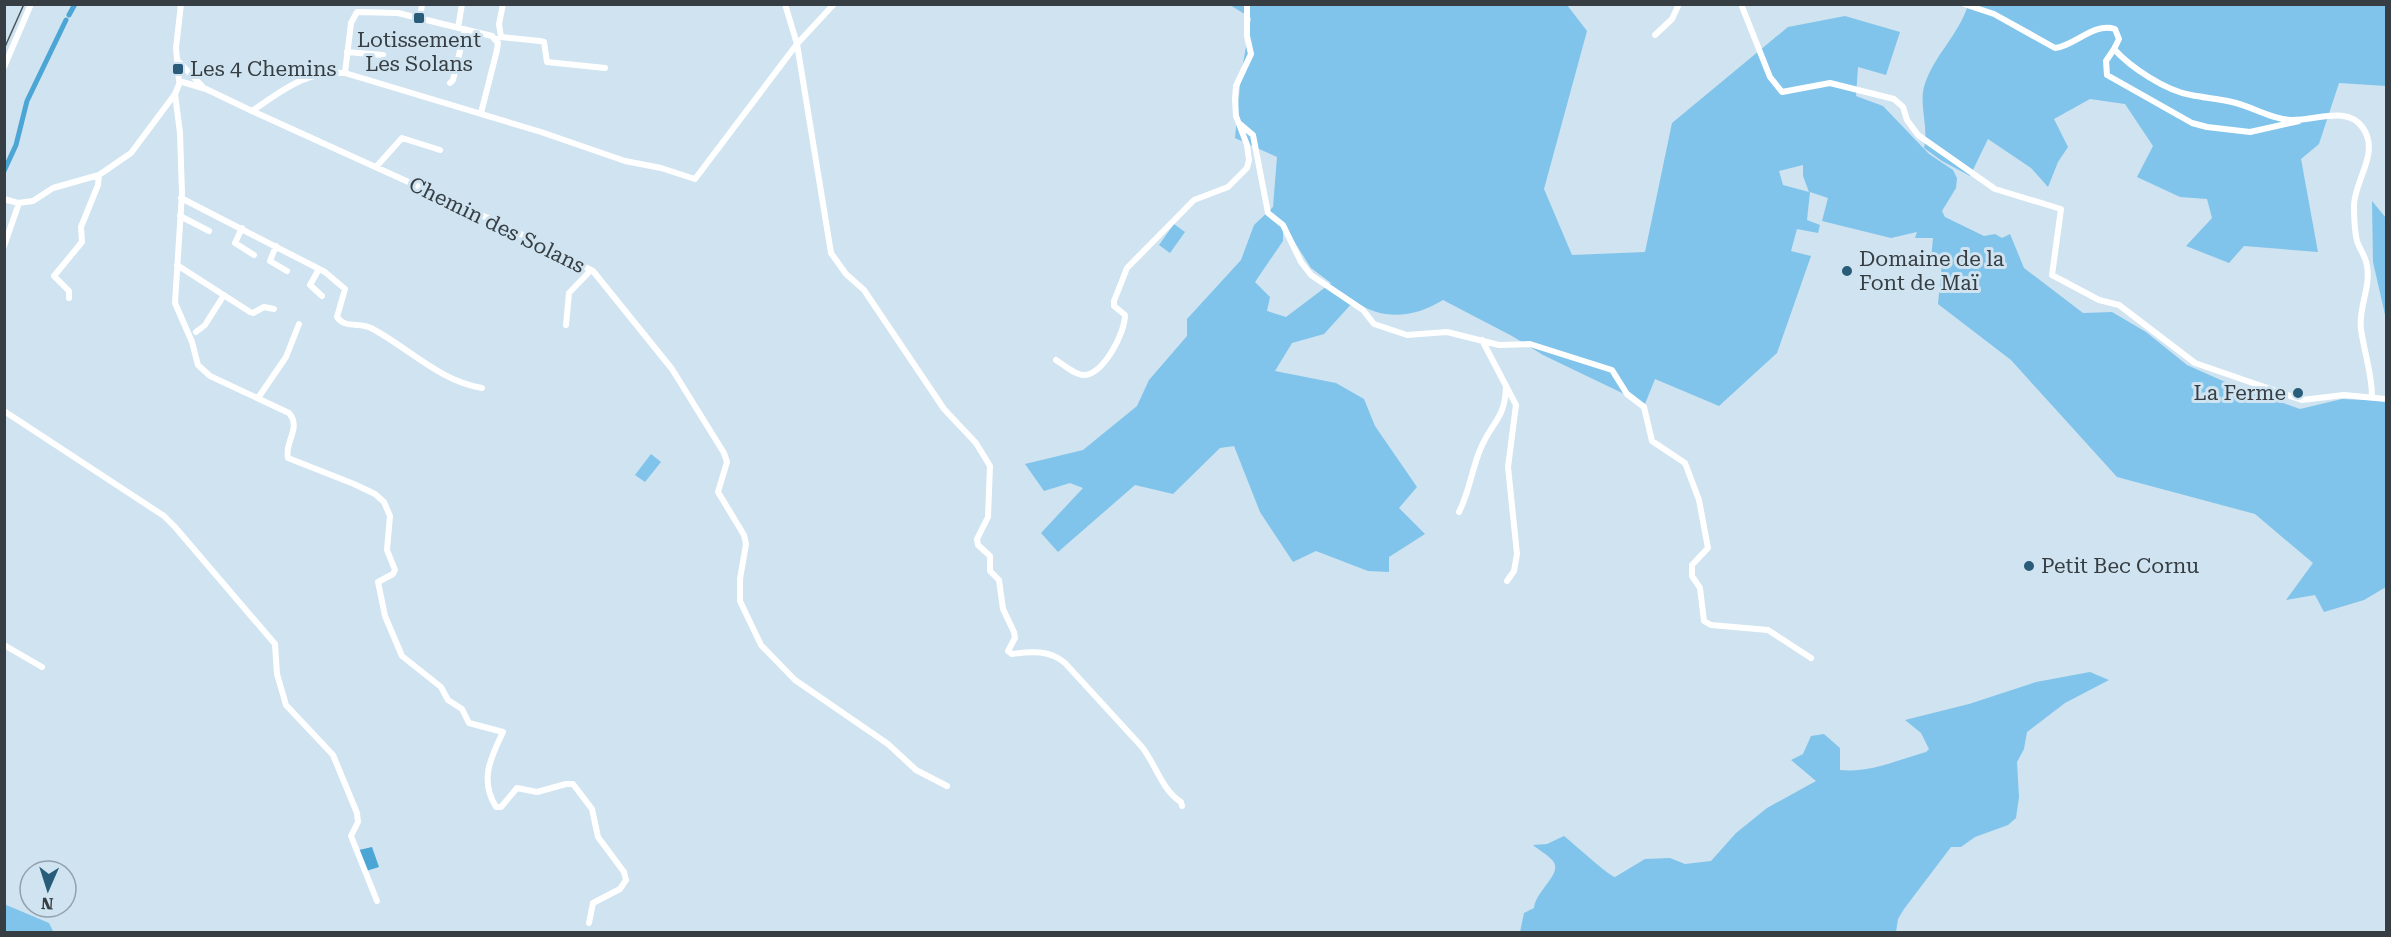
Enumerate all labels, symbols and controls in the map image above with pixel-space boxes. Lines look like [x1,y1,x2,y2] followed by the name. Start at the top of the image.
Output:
[412,11,426,25] marker: Lotissement Les Solans
[357,28,481,76] place label: Lotissement Les Solans
[190,57,337,81] place label: Les 4 Chemins
[171,62,185,76] marker: Les 4 Chemins
[405,172,589,278] street label: Chemin des Solans
[1859,247,2005,295] place label: Domaine de la Font de Maï
[1840,264,1854,278] marker: Domaine de la Font de Maï
[2194,381,2286,405] place label: La Ferme
[2291,386,2305,400] marker: La Ferme
[2041,554,2199,578] place label: Petit Bec Cornu
[2022,559,2036,573] marker: Petit Bec Cornu
[18,859,78,919] north arrow
[41,894,54,913] text: N

